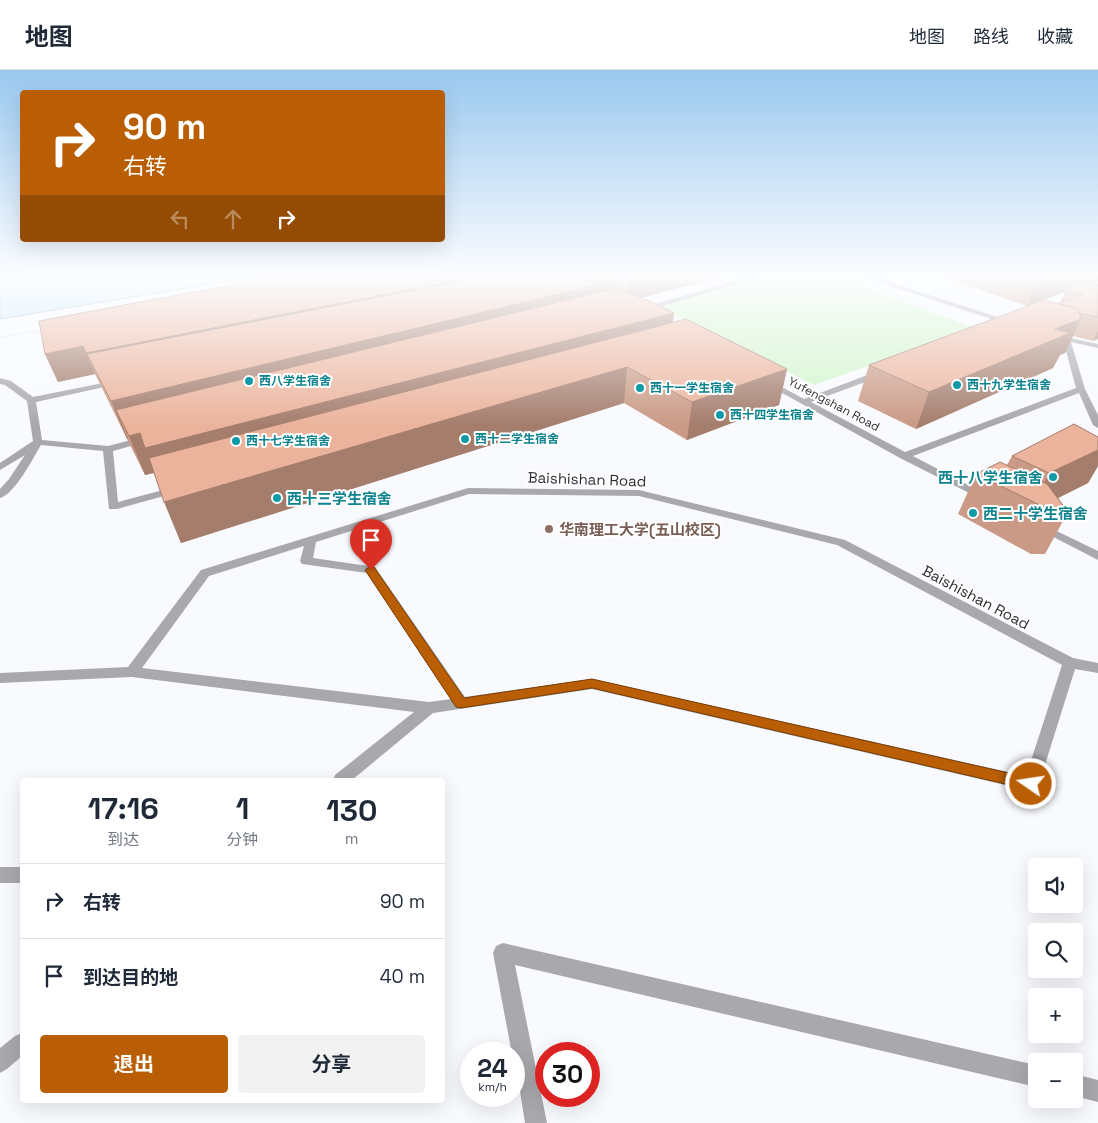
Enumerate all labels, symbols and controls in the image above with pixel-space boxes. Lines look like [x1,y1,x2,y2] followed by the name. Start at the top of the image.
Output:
[25,21,73,52] text: 地图
[909,25,945,48] text: 地图
[973,25,1009,48] text: 路线
[1037,25,1073,48] text: 收藏
[123,105,206,149] text: 90 m
[40,110,105,175] icon: right
[123,152,167,180] text: 右转
[166,205,194,233] icon: left
[219,205,247,233] icon: ahead
[272,205,300,233] icon: right
[259,373,331,389] place label: 西八学生宿舍
[785,373,883,435] street label: Yufengshan Road
[243,375,255,387] marker: 西八学生宿舍
[967,377,1051,393] place label: 西十九学生宿舍
[951,379,963,391] marker: 西十九学生宿舍
[650,380,734,396] place label: 西十一学生宿舍
[634,382,646,394] marker: 西十一学生宿舍
[730,407,814,423] place label: 西十四学生宿舍
[714,409,726,421] marker: 西十四学生宿舍
[475,431,559,447] place label: 西十二学生宿舍
[246,433,330,449] place label: 西十七学生宿舍
[459,433,471,445] marker: 西十二学生宿舍
[230,435,242,447] marker: 西十七学生宿舍
[527,467,647,491] street label: Baishishan Road
[938,468,1043,487] place label: 西十八学生宿舍
[1047,471,1059,483] marker: 西十八学生宿舍
[287,489,392,508] place label: 西十三学生宿舍
[271,492,283,504] marker: 西十三学生宿舍
[983,504,1088,523] place label: 西二十学生宿舍
[967,507,979,519] marker: 西二十学生宿舍
[350,519,392,570] pin
[559,520,721,539] place label: 华南理工大学(五山校区)
[543,523,555,535] marker: 华南理工大学(五山校区)
[357,526,385,554] icon: arrive
[919,561,1033,633] street label: Baishishan Road
[1004,757,1056,809] position arrow
[88,789,159,828] text: 17:16
[236,789,249,828] text: 1
[326,791,377,830] text: 130
[345,828,359,849] text: m
[107,829,139,850] text: 到达
[226,829,259,850] text: 分钟
[1028,858,1083,1108] map controls
[1028,858,1083,913] button: sound
[40,887,68,915] icon: right
[380,889,425,914] text: 90 m
[83,890,121,915] text: 右转
[1028,923,1083,978] button: search
[40,962,68,990] icon: arrive
[380,964,425,989] text: 40 m
[83,965,178,990] text: 到达目的地
[1028,988,1083,1043] button: +
[40,1035,228,1093] button: 退出
[238,1035,425,1093] button: 分享
[535,1042,600,1107] speed limit sign: 30
[477,1052,508,1084] text: 24
[1028,1053,1083,1108] button: −
[478,1079,507,1095] text: km/h

